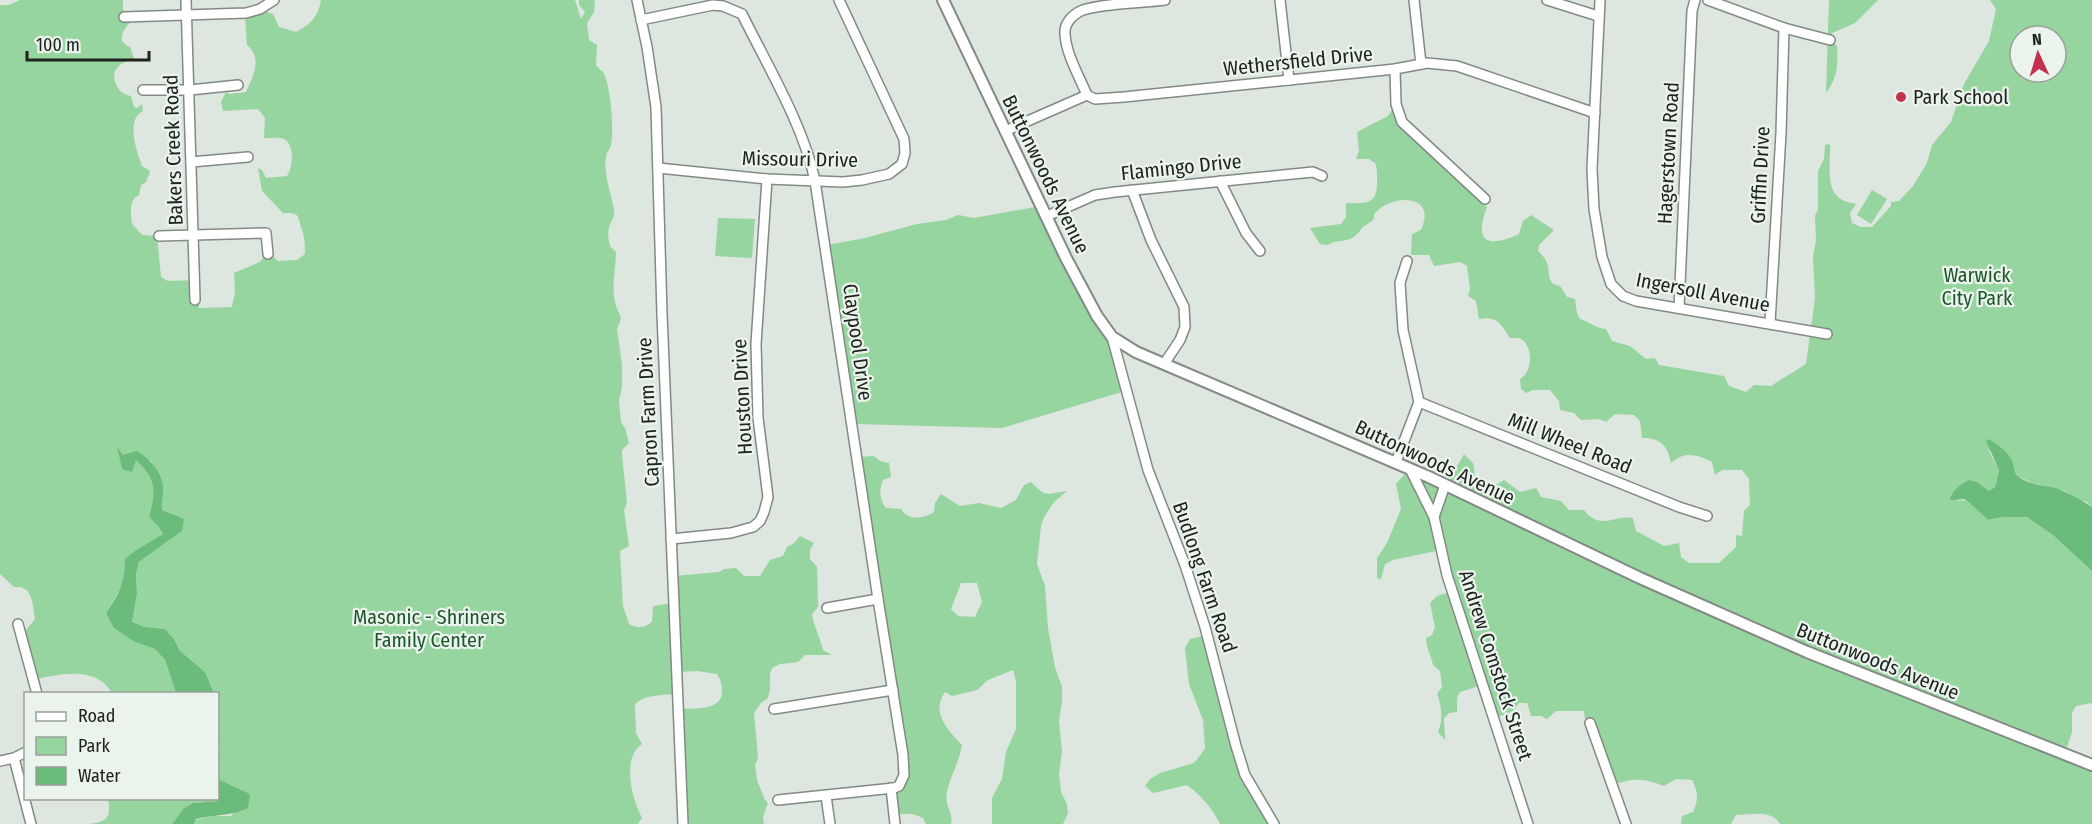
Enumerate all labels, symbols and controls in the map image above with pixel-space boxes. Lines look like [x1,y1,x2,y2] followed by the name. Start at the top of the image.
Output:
[27,24,148,62] scale bar
[2008,24,2068,84] north arrow
[2032,30,2042,49] text: N
[36,34,80,56] text: 100 m
[1222,41,1374,81] street label: Wethersfield Drive
[158,74,188,226] street label: Bakers Creek Road
[1652,81,1684,225] street label: Hagerstown Road
[1913,85,2009,109] place label: Park School
[1894,90,1908,104] marker: Park School
[997,91,1095,257] street label: Buttonwoods Avenue
[1745,126,1775,224] street label: Griffin Drive
[742,146,858,172] street label: Missouri Drive
[1120,149,1242,185] street label: Flamingo Drive
[1942,263,2013,310] park label: Warwick City Park
[1634,267,1772,317] street label: Ingersoll Avenue
[838,282,878,402] street label: Claypool Drive
[632,337,664,487] street label: Capron Farm Drive
[727,338,757,456] street label: Houston Drive
[1505,407,1635,479] street label: Mill Wheel Road
[1351,414,1519,510] street label: Buttonwoods Avenue
[1168,498,1242,656] street label: Budlong Farm Road
[1454,567,1538,764] street label: Andrew Comstock Street
[353,605,505,652] park label: Masonic - Shriners Family Center
[1793,617,1963,705] street label: Buttonwoods Avenue
[24,692,219,800] legend
[78,705,115,727] text: Road
[78,735,111,757] text: Park
[78,765,121,787] text: Water

